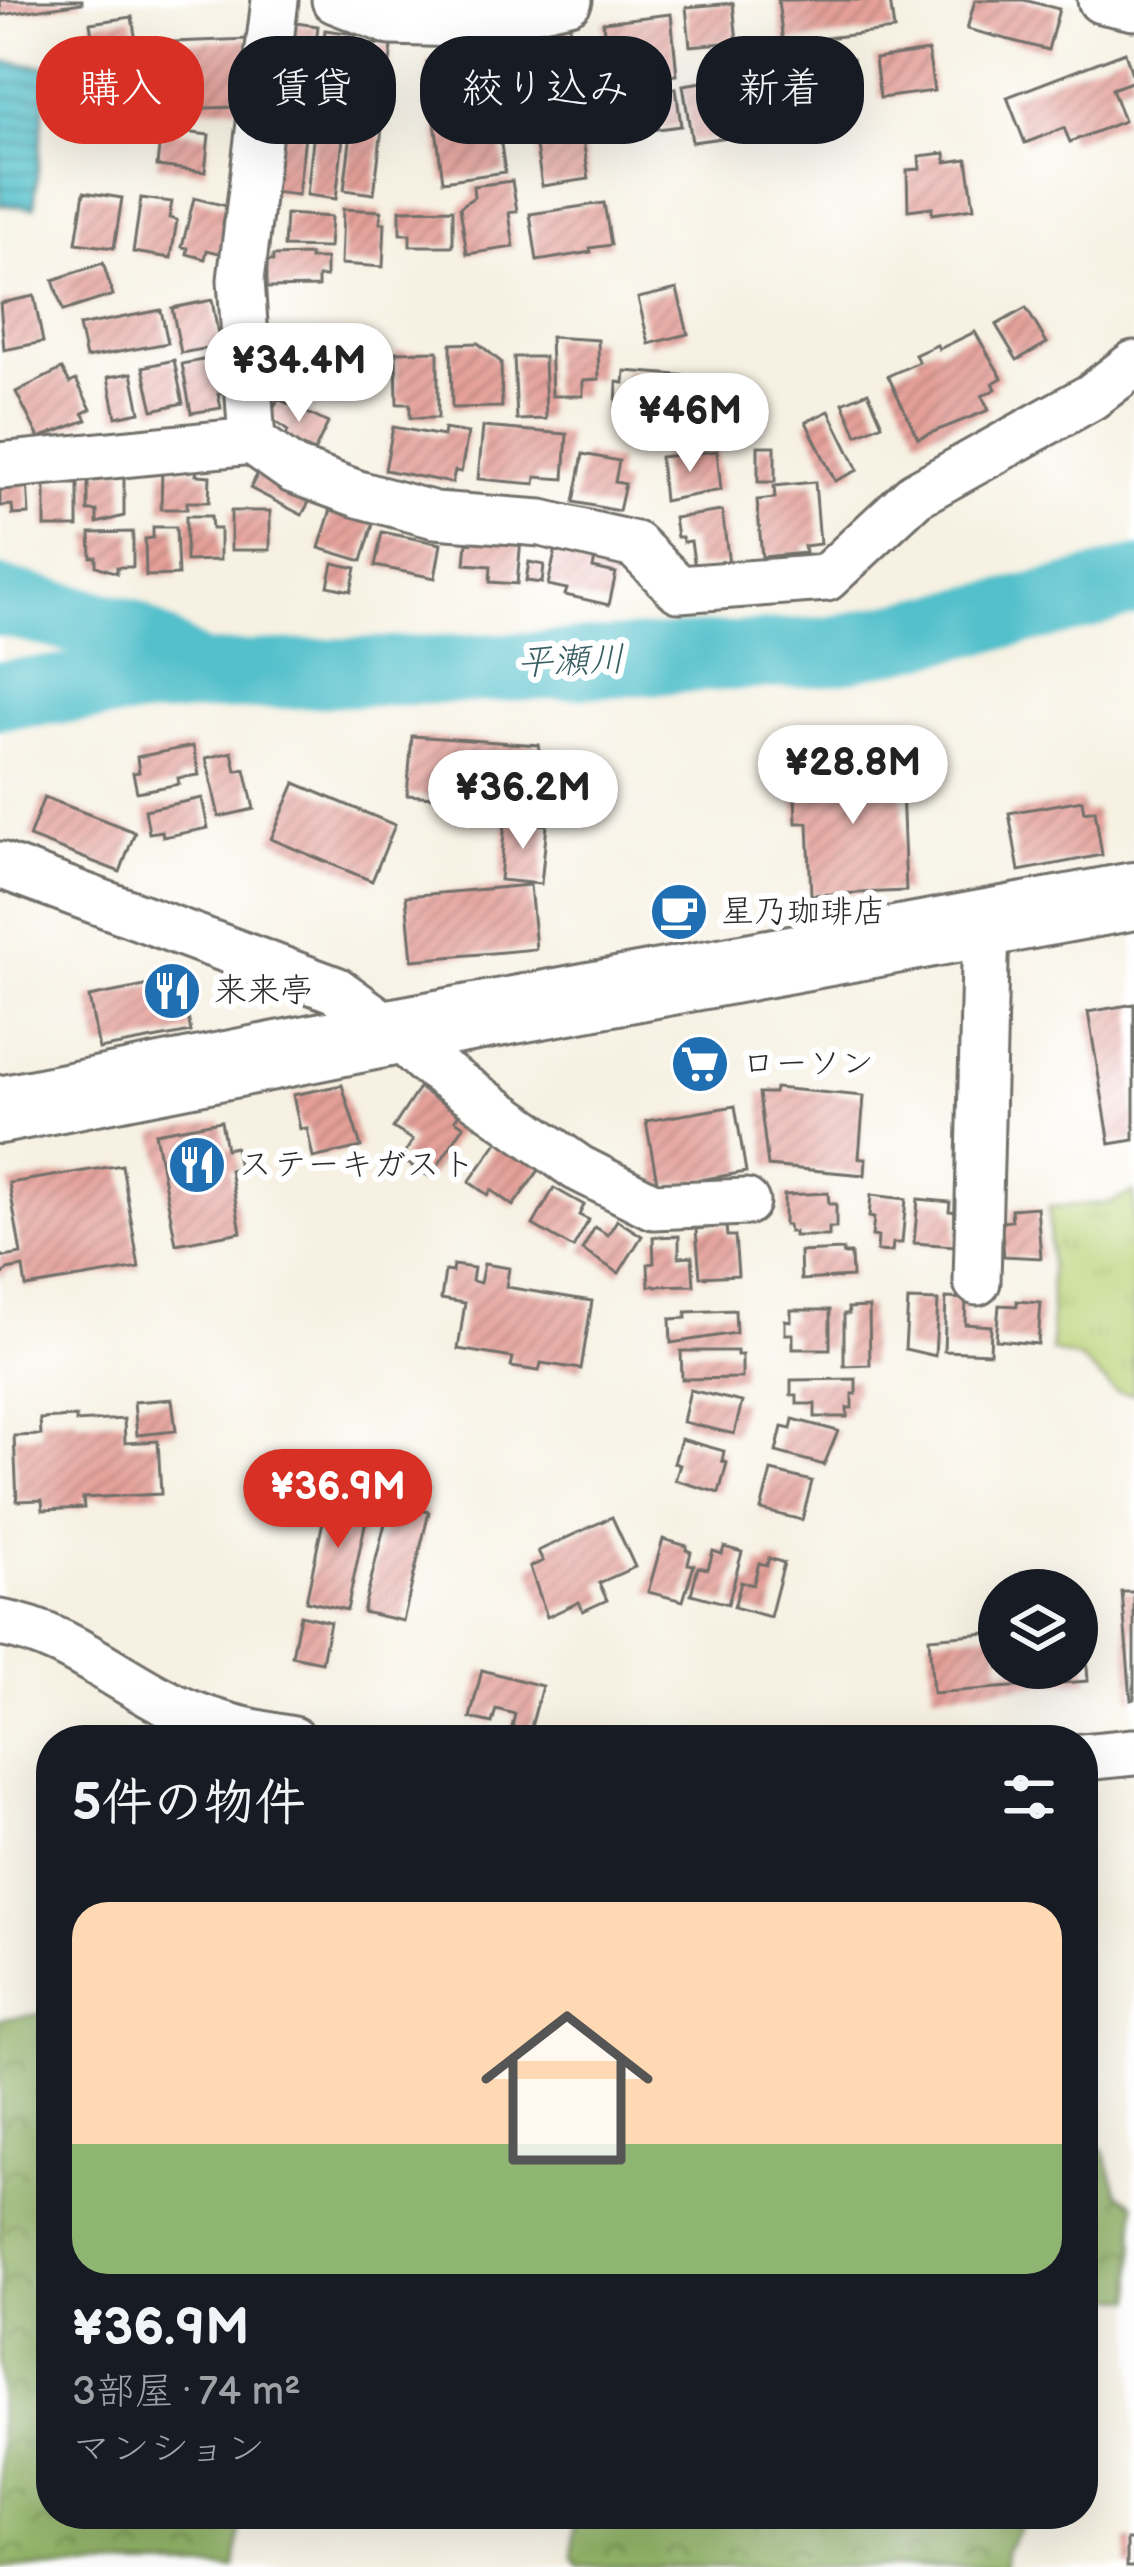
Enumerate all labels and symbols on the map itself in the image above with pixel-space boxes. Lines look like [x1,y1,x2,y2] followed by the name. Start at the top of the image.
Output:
[201,323,397,425] pin: ¥34.4M
[619,373,761,475] pin: ¥46M
[516,639,626,685] water label: 平瀬川
[755,725,951,827] pin: ¥28.8M
[425,750,621,852] pin: ¥36.2M
[648,881,710,943] cafe icon: 星乃珈琲店
[721,892,886,932] place label: 星乃珈琲店
[141,960,203,1022] restaurant icon: 来来亭
[214,971,313,1011] place label: 来来亭
[669,1033,731,1095] supermarket icon: ローソン
[742,1044,874,1084] place label: ローソン
[166,1134,228,1196] restaurant icon: ステーキガスト
[239,1145,475,1185] place label: ステーキガスト
[240,1449,436,1551] pin: ¥36.9M

